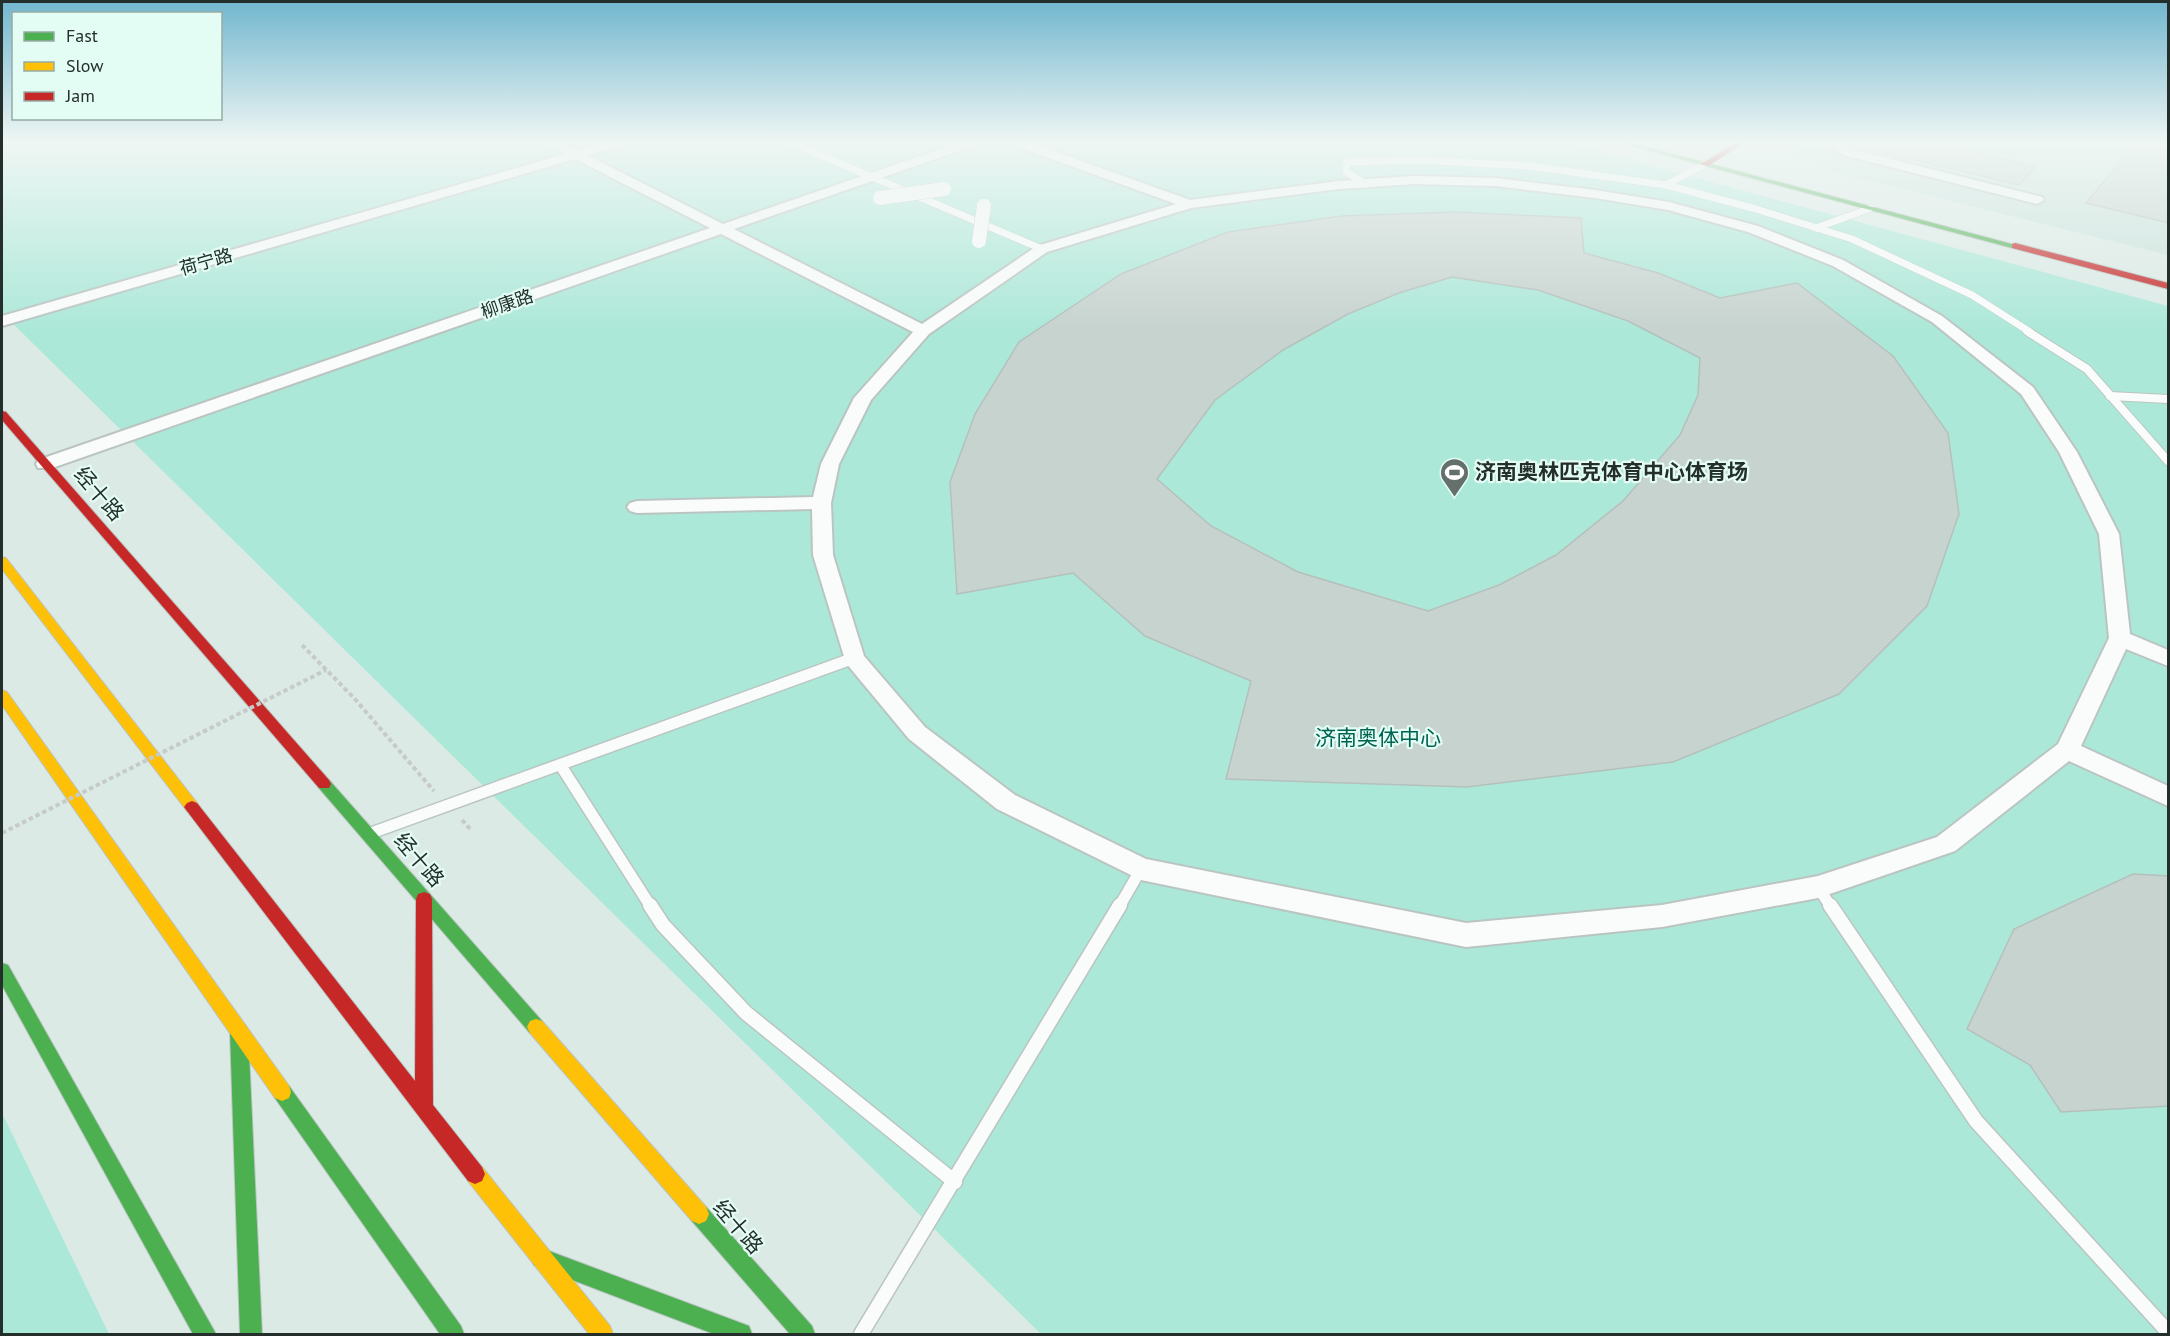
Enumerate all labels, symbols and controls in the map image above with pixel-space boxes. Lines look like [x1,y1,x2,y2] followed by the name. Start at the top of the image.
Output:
[12,12,222,120] legend
[66,24,98,47] text: Fast
[66,54,104,77] text: Slow
[65,84,95,107] text: Jam
[177,243,235,280] street label: 荷宁路
[478,284,536,323] street label: 柳康路
[1438,456,1470,498] sports icon: 济南奥林匹克体育中心体育场
[1475,458,1748,485] place label: 济南奥林匹克体育中心体育场
[69,461,130,526] street label: 经十路
[1315,724,1441,751] park label: 济南奥体中心
[389,827,450,892] street label: 经十路
[708,1194,769,1259] street label: 经十路

